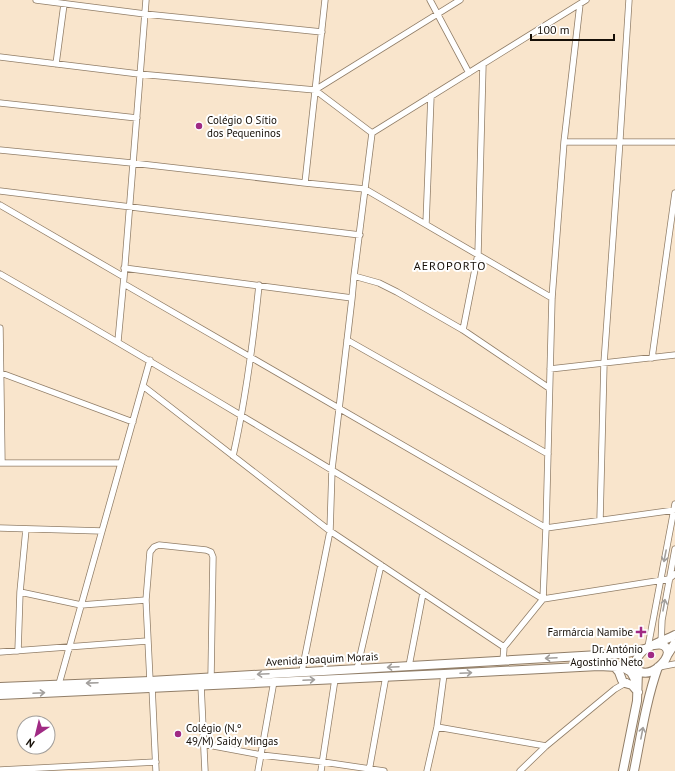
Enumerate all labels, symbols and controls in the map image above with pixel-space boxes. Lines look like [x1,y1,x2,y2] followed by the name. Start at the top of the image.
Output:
[531,16,614,42] scale bar
[537,22,570,37] text: 100 m
[207,113,281,140] place label: Colégio O Sítio dos Pequeninos
[194,121,204,131] marker: Colégio O Sítio dos Pequeninos
[414,258,486,273] district label: AEROPORTO
[661,549,669,562] one-way arrow
[660,599,668,612] one-way arrow
[547,625,633,639] place label: Farmárcia Namibe
[636,627,646,637] marker: Farmárcia Namibe
[570,642,643,669] place label: Dr. António Agostinho Neto
[265,649,379,669] street label: Avenida Joaquim Morais
[646,650,656,660] marker: Dr. António Agostinho Neto
[545,655,558,662] one-way arrow
[387,663,400,670] one-way arrow
[460,669,473,677] one-way arrow
[257,670,270,677] one-way arrow
[302,676,315,684] one-way arrow
[86,679,99,687] one-way arrow
[32,689,45,696] one-way arrow
[16,715,56,755] north arrow
[186,721,278,748] place label: Colégio (N.º 49/M) Saidy Mingas
[638,727,646,740] one-way arrow
[173,729,183,739] marker: Colégio (N.º 49/M) Saidy Mingas
[23,735,37,751] text: N

